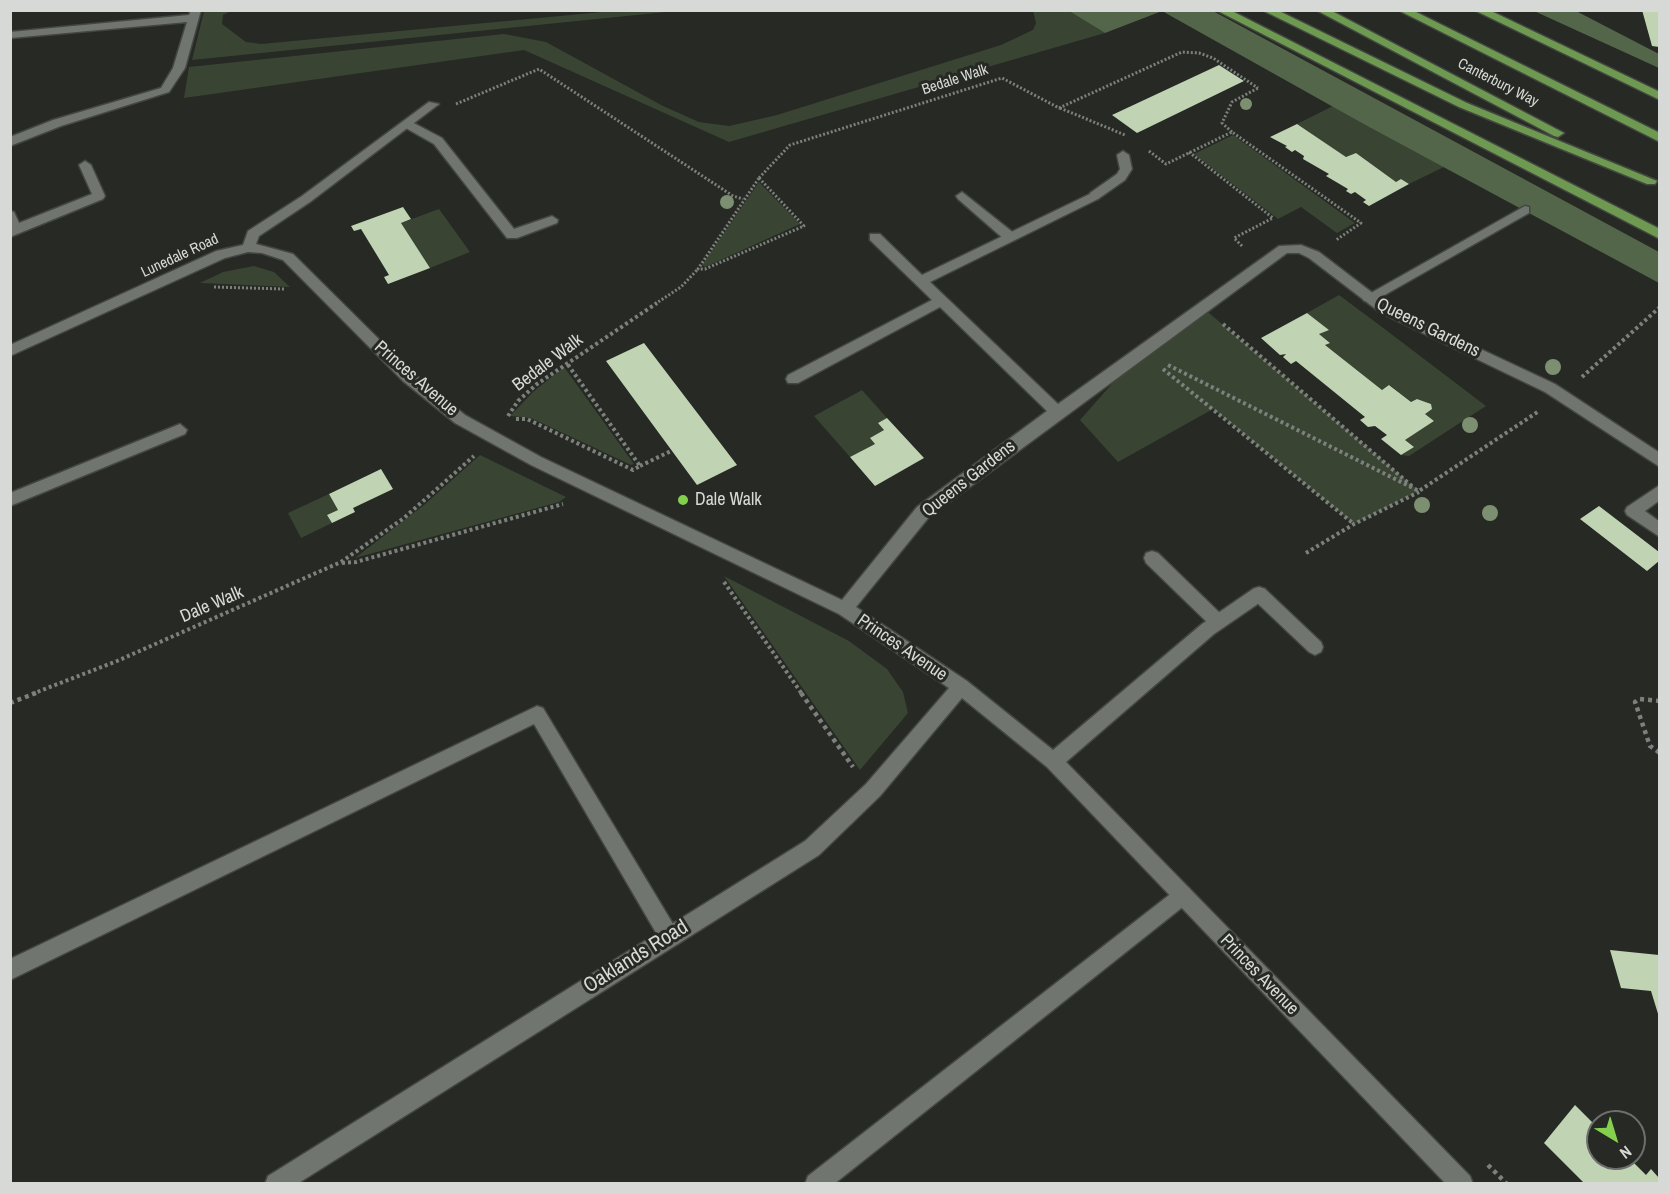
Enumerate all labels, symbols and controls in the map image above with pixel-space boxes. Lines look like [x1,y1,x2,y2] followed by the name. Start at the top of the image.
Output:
[1455,55,1541,111] street label: Canterbury Way
[920,61,990,99] street label: Bedale Walk
[138,230,222,282] street label: Lunedale Road
[1373,294,1483,362] street label: Queens Gardens
[509,330,587,396] street label: Bedale Walk
[370,337,462,421] street label: Princes Avenue
[918,436,1020,522] street label: Queens Gardens
[695,489,762,511] place label: Dale Walk
[676,493,690,507] marker: Dale Walk
[177,582,247,628] street label: Dale Walk
[853,610,951,686] street label: Princes Avenue
[579,915,693,999] street label: Oaklands Road
[1215,930,1303,1020] street label: Princes Avenue
[1586,1110,1646,1170] north arrow
[1615,1141,1636,1164] text: N

